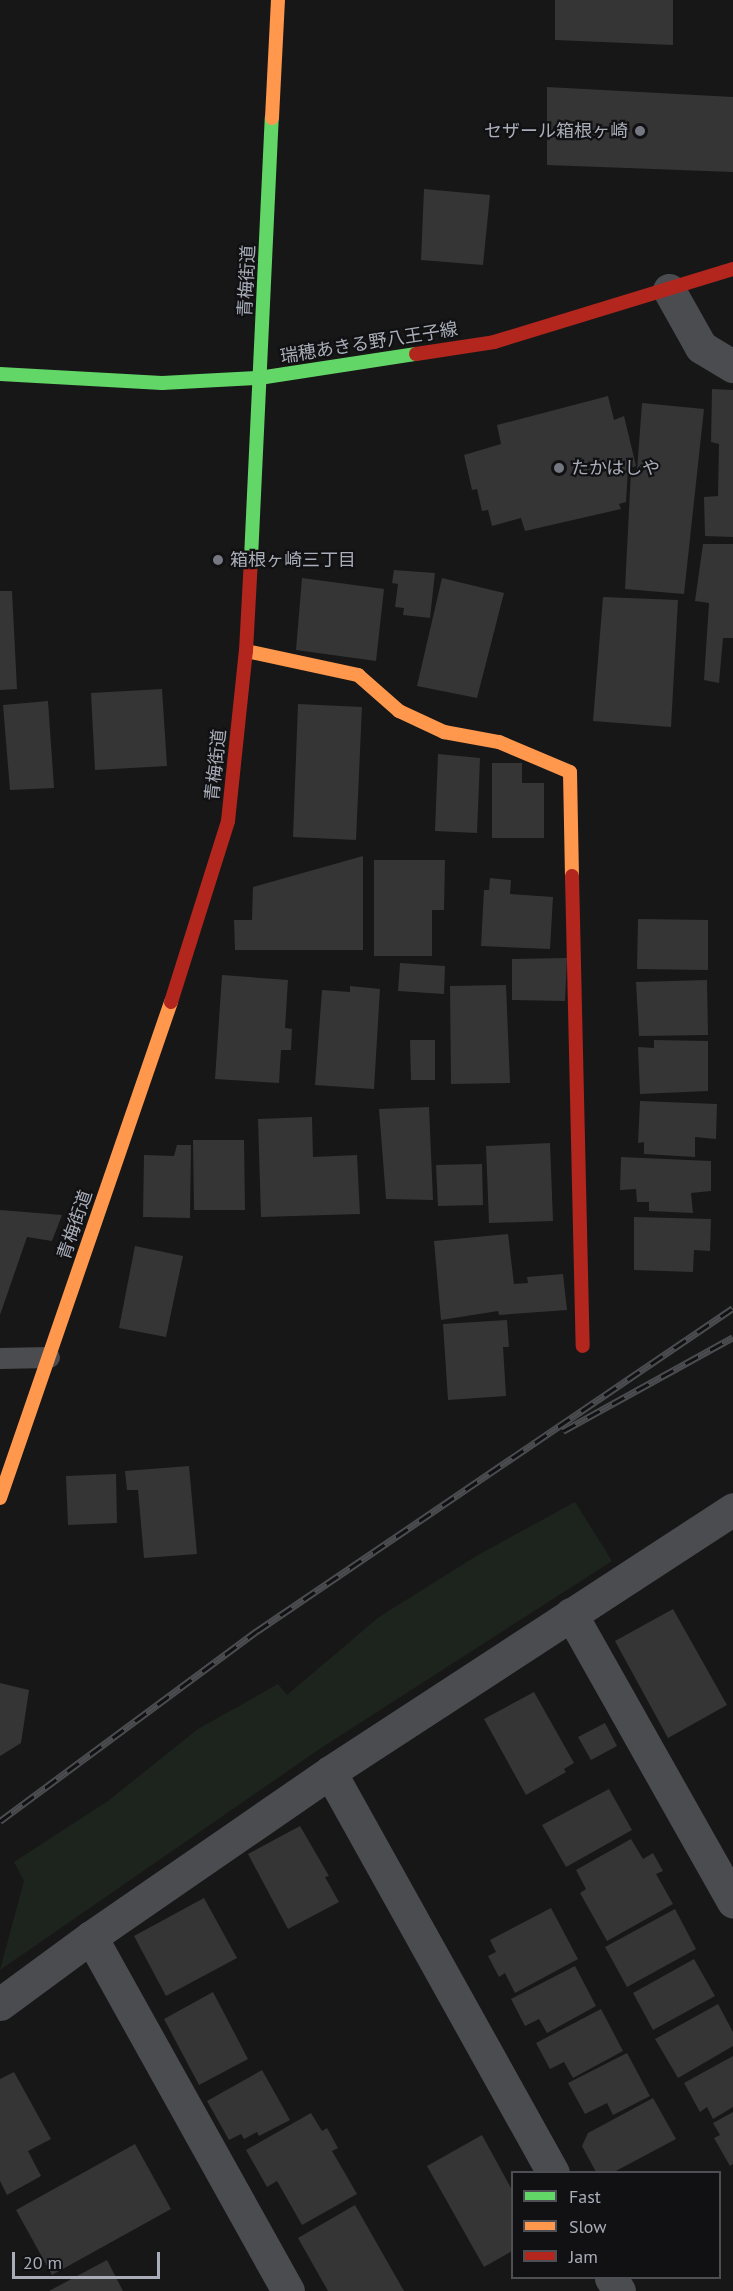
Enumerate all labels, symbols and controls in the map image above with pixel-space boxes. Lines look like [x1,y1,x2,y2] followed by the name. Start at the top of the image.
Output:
[484,120,628,142] place label: セザール箱根ヶ崎
[633,124,647,138] marker: セザール箱根ヶ崎
[234,244,260,318] street label: 青梅街道
[278,318,460,368] street label: 瑞穂あきる野八王子線
[571,457,661,479] place label: たかはしや
[552,461,566,475] marker: たかはしや
[230,549,356,571] place label: 箱根ヶ崎三丁目
[211,553,225,567] marker: 箱根ヶ崎三丁目
[201,728,231,802] street label: 青梅街道
[53,1187,97,1263] street label: 青梅街道
[511,2171,721,2279] legend
[569,2185,601,2208] text: Fast
[569,2215,607,2238] text: Slow
[15,2240,164,2278] scale bar
[569,2245,598,2268] text: Jam
[23,2251,62,2274] text: 20 m

